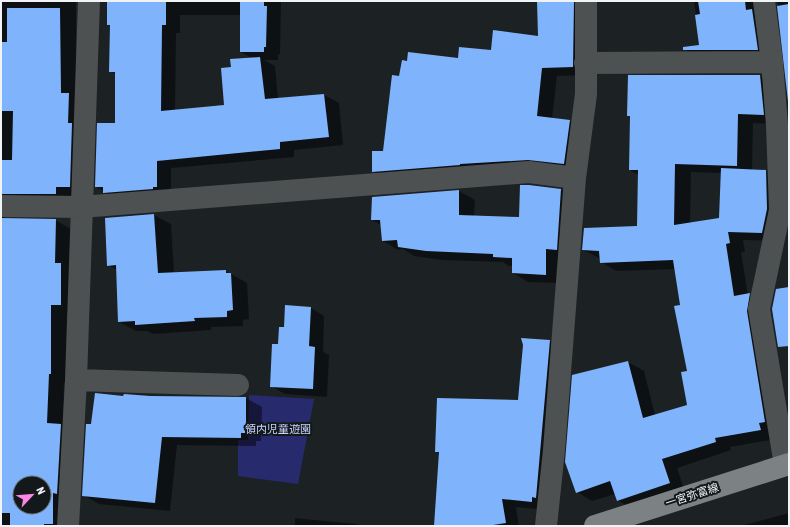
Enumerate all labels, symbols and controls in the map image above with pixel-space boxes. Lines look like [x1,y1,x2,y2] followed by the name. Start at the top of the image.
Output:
[245,423,311,435] park label: 領内児童遊園
[12,475,52,515] north arrow
[664,481,720,509] street label: 一宮弥富線
[34,485,48,496] text: N

